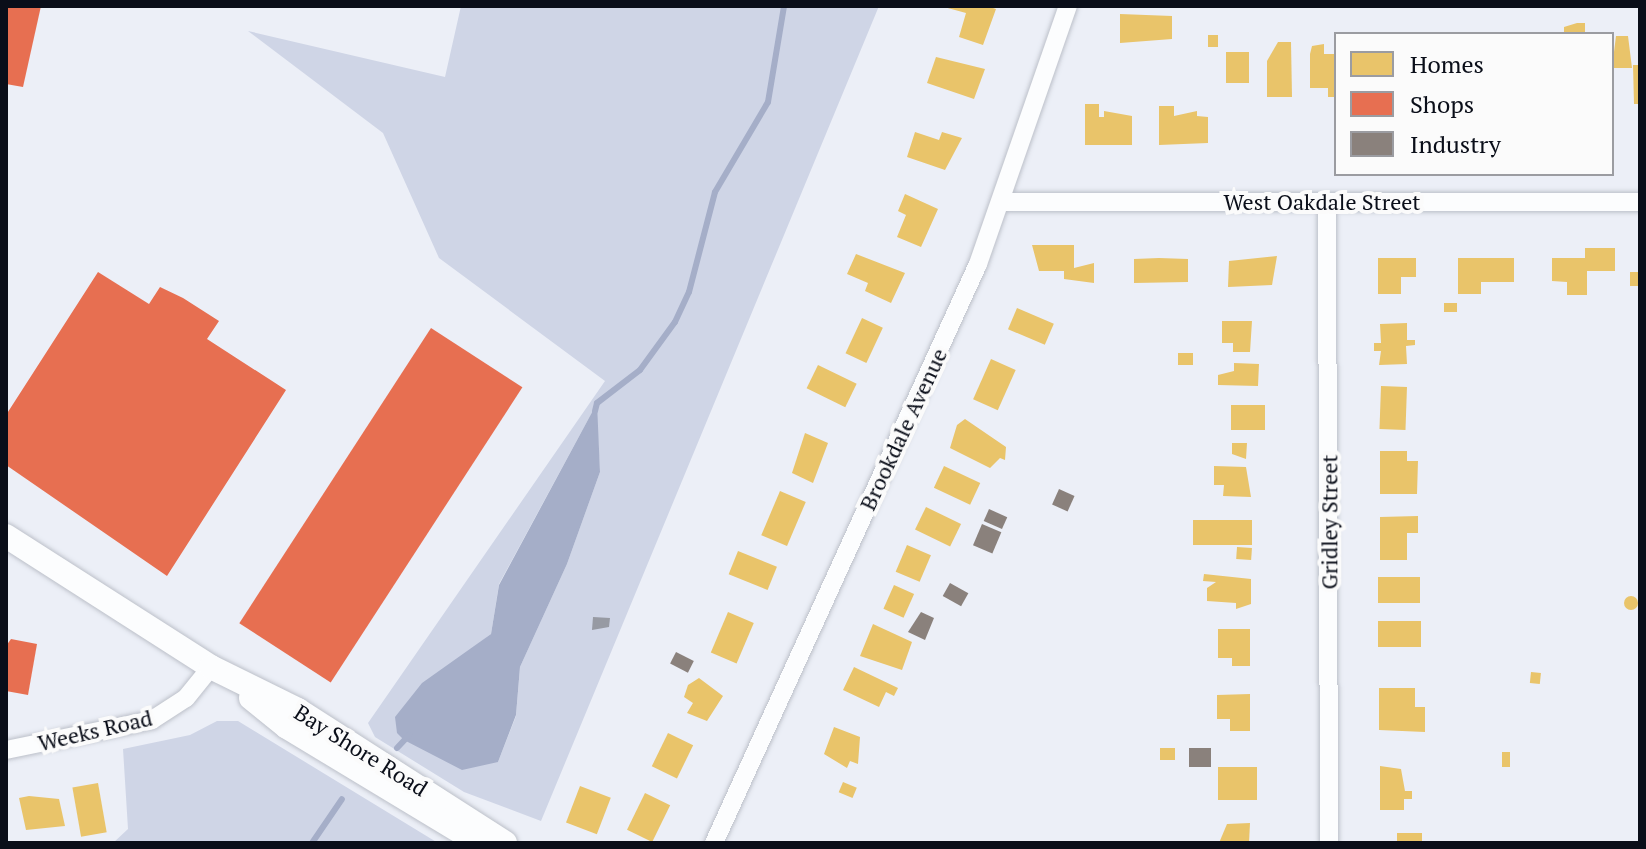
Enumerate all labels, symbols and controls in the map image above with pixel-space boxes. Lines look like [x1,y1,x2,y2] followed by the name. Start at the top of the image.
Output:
[1334,32,1614,176] legend
[1410,48,1484,80] text: Homes
[1410,88,1474,120] text: Shops
[1410,128,1501,160] text: Industry
[1223,189,1421,215] street label: West Oakdale Street
[854,344,952,514] street label: Brookdale Avenue
[1316,455,1342,589] street label: Gridley Street
[290,699,432,801] street label: Bay Shore Road
[35,704,155,756] street label: Weeks Road

